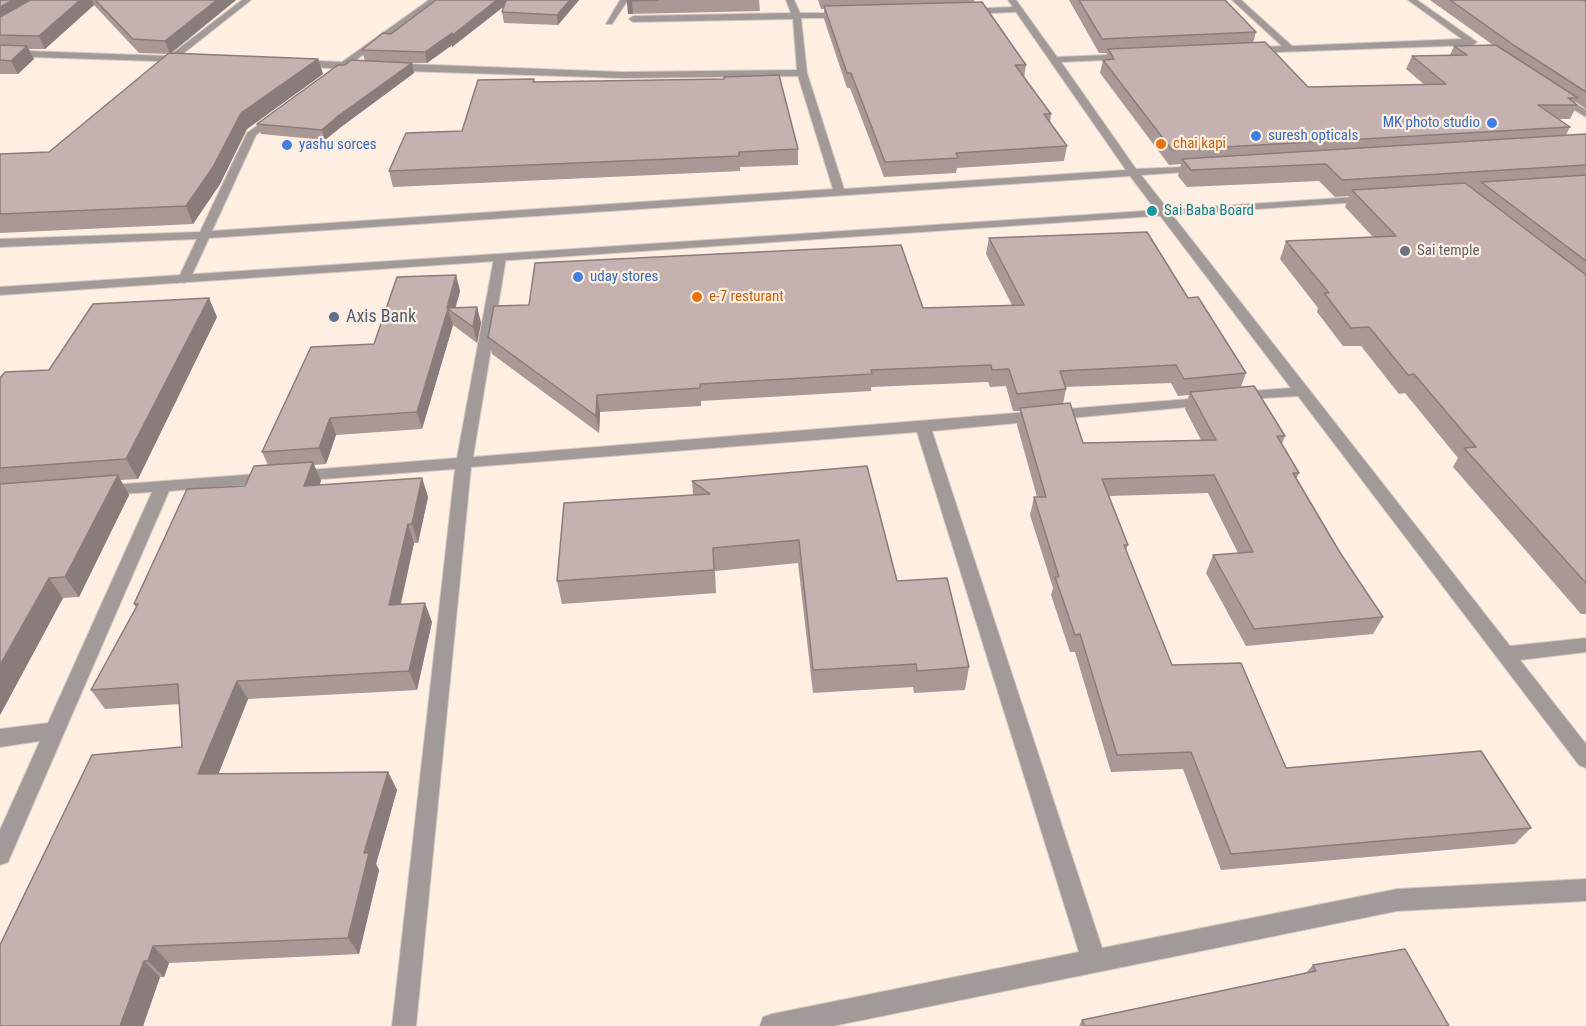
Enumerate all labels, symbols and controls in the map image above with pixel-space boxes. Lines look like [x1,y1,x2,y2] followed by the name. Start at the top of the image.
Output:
[1383,114,1480,132] place label: MK photo studio
[1485,116,1499,130] marker: MK photo studio
[1268,127,1358,145] place label: suresh opticals
[1249,129,1263,143] marker: suresh opticals
[1173,135,1226,153] place label: chai kapi
[299,136,377,154] place label: yashu sorces
[1154,137,1168,151] marker: chai kapi
[280,138,294,152] marker: yashu sorces
[1164,202,1254,220] place label: Sai Baba Board
[1145,204,1159,218] marker: Sai Baba Board
[1417,242,1479,260] place label: Sai temple
[1398,244,1412,258] marker: Sai temple
[590,268,658,286] place label: uday stores
[571,270,585,284] marker: uday stores
[709,288,784,306] place label: e-7 resturant
[690,290,704,304] marker: e-7 resturant
[346,306,416,328] place label: Axis Bank
[327,310,341,324] marker: Axis Bank

